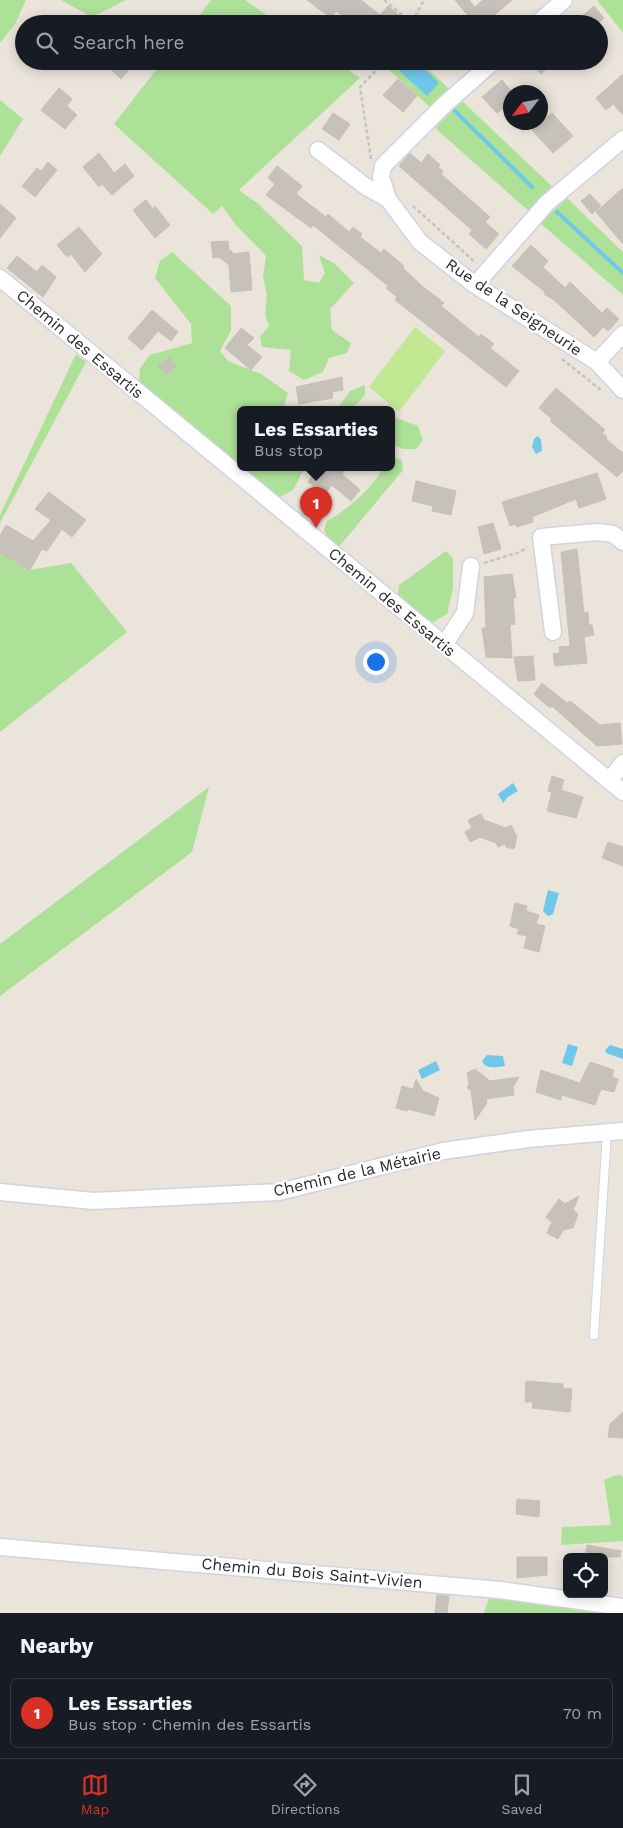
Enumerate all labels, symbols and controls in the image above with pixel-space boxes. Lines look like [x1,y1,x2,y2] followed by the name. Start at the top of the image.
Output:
[15,15,608,70] search box
[33,29,61,57] icon: search
[73,31,184,54] text: Search here
[503,85,548,130] north arrow
[442,254,586,360] street label: Rue de la Seigneurie
[13,285,147,403] street label: Chemin des Essartis
[237,406,395,471] popup
[254,418,378,441] text: Les Essarties
[254,441,323,460] text: Bus stop
[300,487,332,528] pin: 1
[325,543,459,661] street label: Chemin des Essartis
[363,649,389,675] your location
[271,1143,443,1201] street label: Chemin de la Métairie
[563,1553,608,1598] map controls
[563,1553,608,1598] button: locate
[201,1554,423,1592] street label: Chemin du Bois Saint-Vivien
[20,1633,93,1658] text: Nearby
[68,1692,192,1715] text: Les Essarties
[34,1704,40,1723] text: 1
[563,1704,602,1723] text: 70 m
[68,1715,311,1734] text: Bus stop · Chemin des Essartis
[81,1771,109,1817] tab: Map
[271,1771,340,1817] tab: Directions
[502,1771,542,1817] tab: Saved

